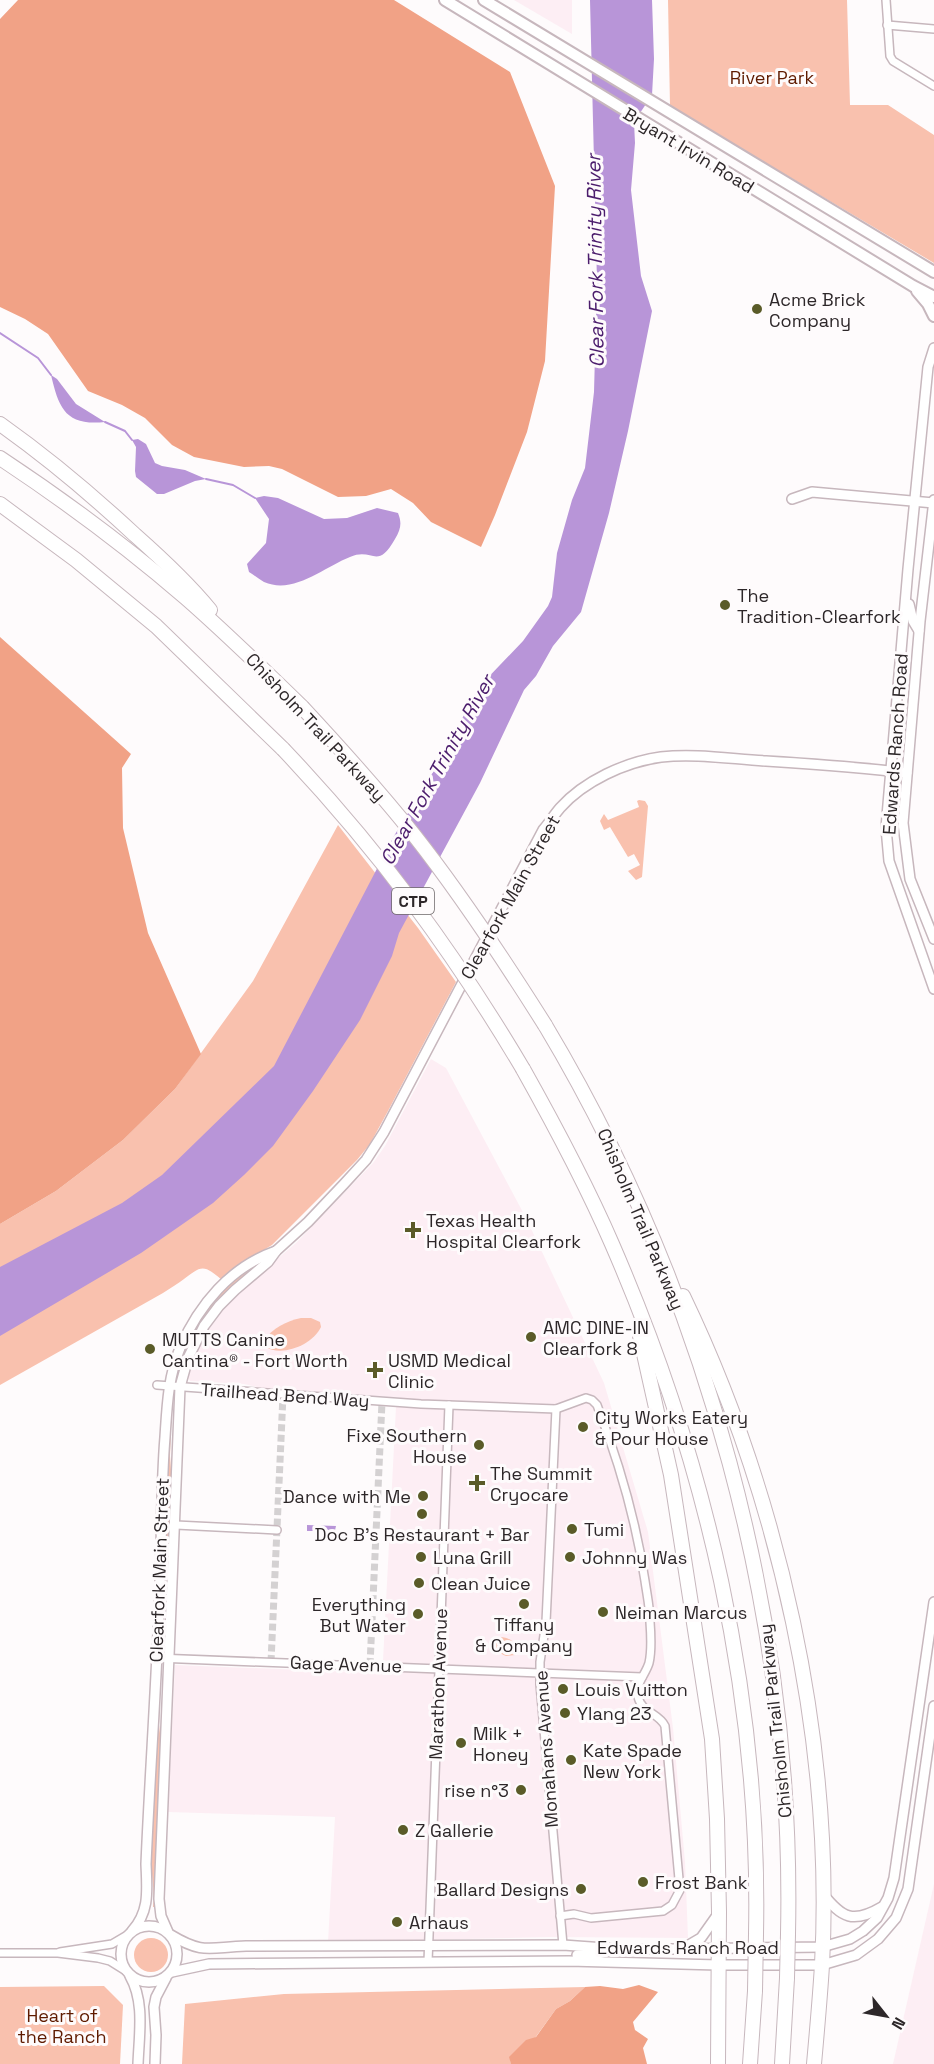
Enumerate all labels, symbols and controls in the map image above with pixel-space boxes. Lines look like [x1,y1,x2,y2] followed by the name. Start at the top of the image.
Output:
[730,66,815,89] park label: River Park
[619,102,759,198] street label: Bryant Irvin Road
[580,152,610,368] water label: Clear Fork Trinity River
[769,288,866,332] place label: Acme Brick Company
[750,302,764,316] marker: Acme Brick Company
[737,584,901,628] place label: The Tradition-Clearfork
[718,598,732,612] marker: The Tradition-Clearfork
[241,648,391,806] street label: Chisholm Trail Parkway
[877,652,913,836] street label: Edwards Ranch Road
[374,668,501,870] water label: Clear Fork Trinity River
[455,811,565,983] street label: Clearfork Main Street
[392,888,434,914] road number: CTP
[592,1125,690,1313] street label: Chisholm Trail Parkway
[426,1209,581,1253] place label: Texas Health Hospital Clearfork
[404,1221,422,1239] marker: Texas Health Hospital Clearfork
[543,1316,649,1360] place label: AMC DINE-IN Clearfork 8
[162,1328,348,1372] place label: MUTTS Canine Cantina® - Fort Worth
[524,1330,538,1344] marker: AMC DINE-IN Clearfork 8
[143,1342,157,1356] marker: MUTTS Canine Cantina® - Fort Worth
[388,1349,511,1393] place label: USMD Medical Clinic
[366,1361,384,1379] marker: USMD Medical Clinic
[200,1378,370,1412] street label: Trailhead Bend Way
[595,1406,748,1450] place label: City Works Eatery & Pour House
[576,1420,590,1434] marker: City Works Eatery & Pour House
[347,1424,467,1468] place label: Fixe Southern House
[472,1438,486,1452] marker: Fixe Southern House
[490,1462,593,1506] place label: The Summit Cryocare
[468,1474,486,1492] marker: The Summit Cryocare
[144,1477,174,1663] street label: Clearfork Main Street
[283,1485,411,1508] place label: Dance with Me
[416,1489,430,1503] marker: Dance with Me
[415,1507,429,1521] marker: Doc B’s Restaurant + Bar
[584,1518,624,1541] place label: Tumi
[565,1522,579,1536] marker: Tumi
[315,1523,530,1546] place label: Doc B’s Restaurant + Bar
[433,1546,512,1569] place label: Luna Grill
[582,1546,687,1569] place label: Johnny Was
[414,1550,428,1564] marker: Luna Grill
[563,1550,577,1564] marker: Johnny Was
[431,1572,531,1595] place label: Clean Juice
[412,1576,426,1590] marker: Clean Juice
[312,1593,406,1637] place label: Everything But Water
[517,1597,531,1611] marker: Tiffany & Company
[615,1601,747,1624] place label: Neiman Marcus
[596,1605,610,1619] marker: Neiman Marcus
[411,1607,425,1621] marker: Everything But Water
[424,1608,452,1760] street label: Marathon Avenue
[475,1613,573,1657] place label: Tiffany & Company
[753,1623,797,1819] street label: Chisholm Trail Parkway
[290,1651,402,1677] street label: Gage Avenue
[529,1669,563,1829] street label: Monahans Avenue
[575,1678,688,1701] place label: Louis Vuitton
[556,1682,570,1696] marker: Louis Vuitton
[577,1702,652,1725] place label: Ylang 23
[558,1706,572,1720] marker: Ylang 23
[473,1722,529,1766] place label: Milk + Honey
[454,1736,468,1750] marker: Milk + Honey
[583,1739,682,1783] place label: Kate Spade New York
[564,1753,578,1767] marker: Kate Spade New York
[444,1779,509,1802] place label: rise n°3
[514,1783,528,1797] marker: rise n°3
[415,1819,494,1842] place label: Z Gallerie
[396,1823,410,1837] marker: Z Gallerie
[655,1871,748,1894] place label: Frost Bank
[636,1875,650,1889] marker: Frost Bank
[436,1878,569,1901] place label: Ballard Designs
[574,1882,588,1896] marker: Ballard Designs
[409,1911,469,1934] place label: Arhaus
[390,1915,404,1929] marker: Arhaus
[597,1936,779,1959] street label: Edwards Ranch Road
[856,1986,916,2046] north arrow
[17,2004,107,2048] park label: Heart of the Ranch
[887,2013,910,2033] text: N

